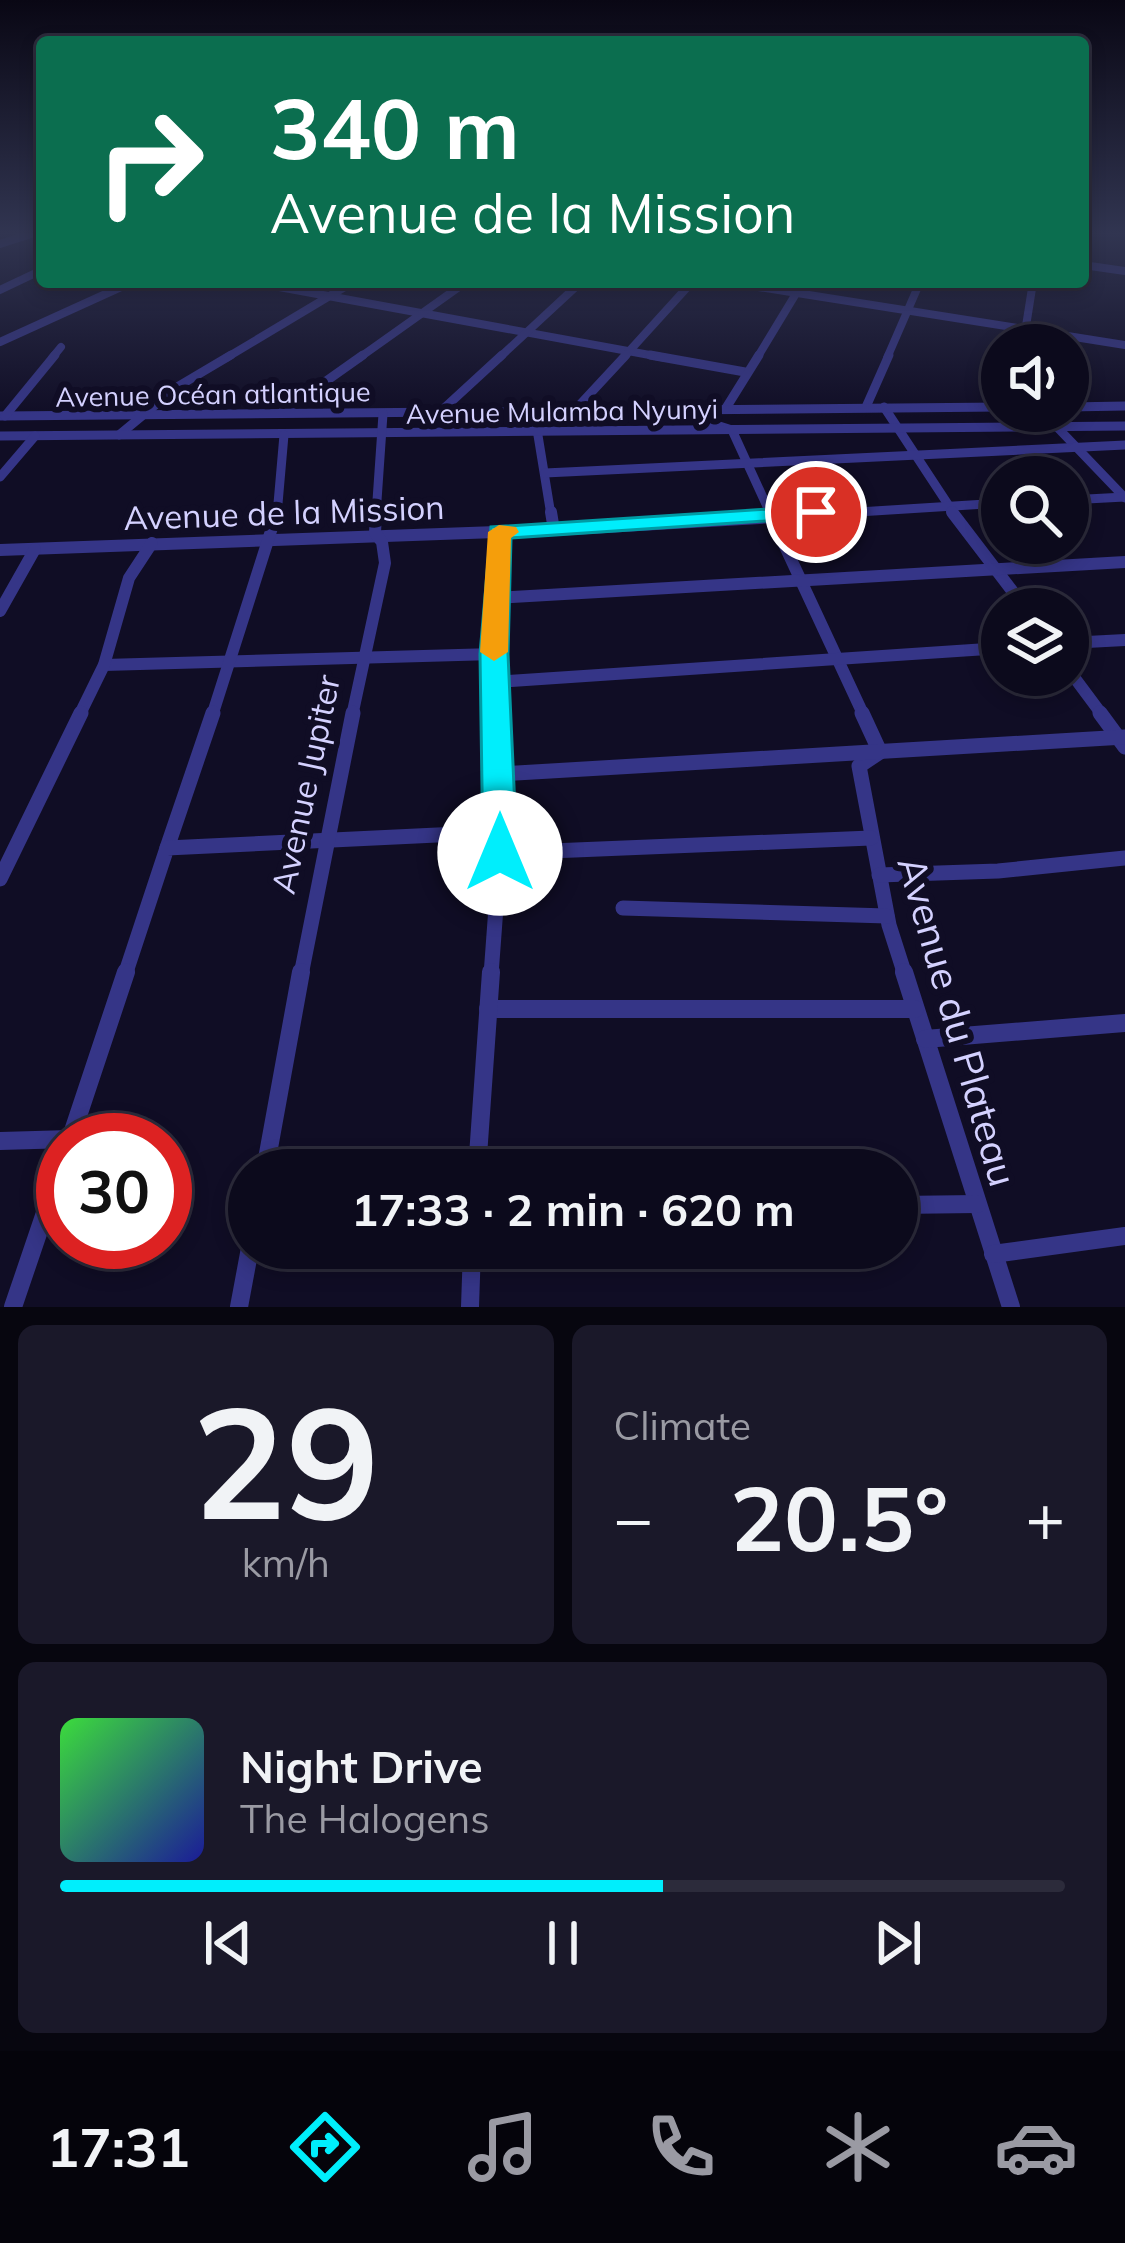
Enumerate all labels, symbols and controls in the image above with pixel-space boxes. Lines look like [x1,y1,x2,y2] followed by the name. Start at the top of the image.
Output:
[270,75,520,180] text: 340 m
[72,84,228,240] icon: right
[270,179,796,247] text: Avenue de la Mission
[981,324,1089,696] map controls
[981,324,1089,432] button: sound
[55,374,371,414] street label: Avenue Océan atlantique
[406,391,718,431] street label: Avenue Mulamba Nyunyi
[981,456,1089,564] button: search
[765,461,867,563] pin
[783,479,849,545] icon: arrive
[123,486,445,538] street label: Avenue de la Mission
[981,588,1089,696] button: layers
[262,671,348,897] street label: Avenue Jupiter
[437,790,563,916] position arrow
[887,850,1029,1192] street label: Avenue du Plateau
[36,1113,192,1269] speed limit sign: 30
[351,1181,795,1237] text: 17:33 · 2 min · 620 m
[192,1362,379,1558] text: 29
[614,1401,751,1450] text: Climate
[730,1461,948,1574] text: 20.5°
[614,1476,653,1559] text: −
[1025,1476,1065,1559] text: +
[242,1538,330,1587] text: km/h
[240,1738,483,1794] text: Night Drive
[240,1794,490,1843] text: The Halogens
[195,1910,261,1976] icon: previous
[530,1910,596,1976] icon: pause
[865,1910,931,1976] icon: next
[283,2105,367,2189] icon: directions
[461,2105,545,2189] icon: music
[639,2105,723,2189] icon: phone
[816,2105,900,2189] icon: climate
[994,2105,1078,2189] icon: car
[47,2113,190,2181] text: 17:31

